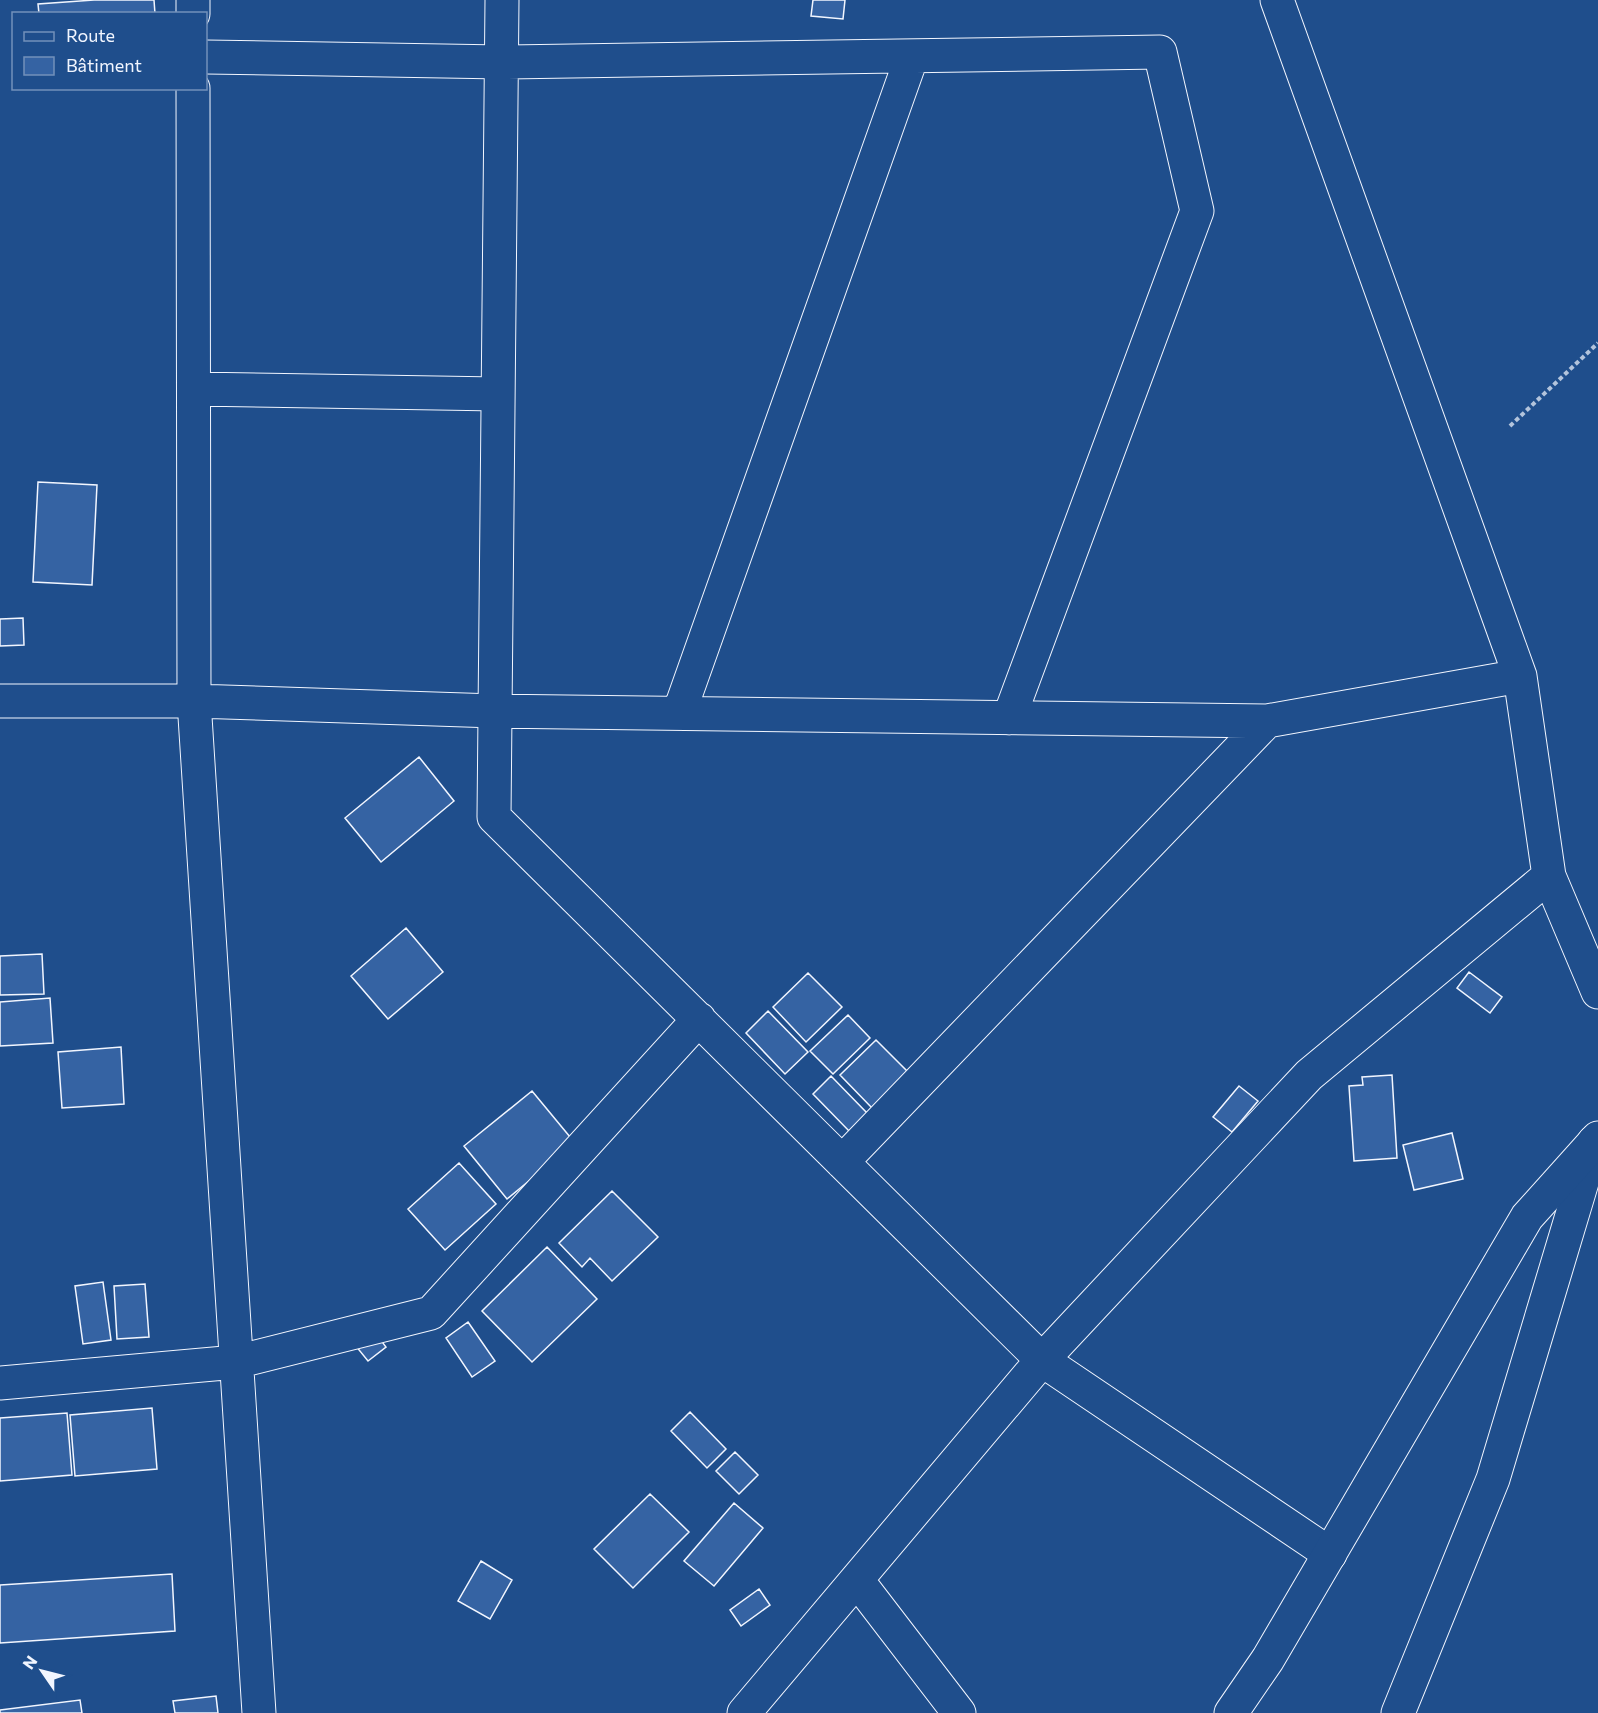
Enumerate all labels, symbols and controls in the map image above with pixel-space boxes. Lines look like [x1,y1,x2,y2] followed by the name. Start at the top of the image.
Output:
[12,12,207,90] legend
[66,24,115,46] text: Route
[66,54,142,76] text: Bâtiment
[12,1641,72,1701] north arrow
[18,1652,41,1672] text: N

